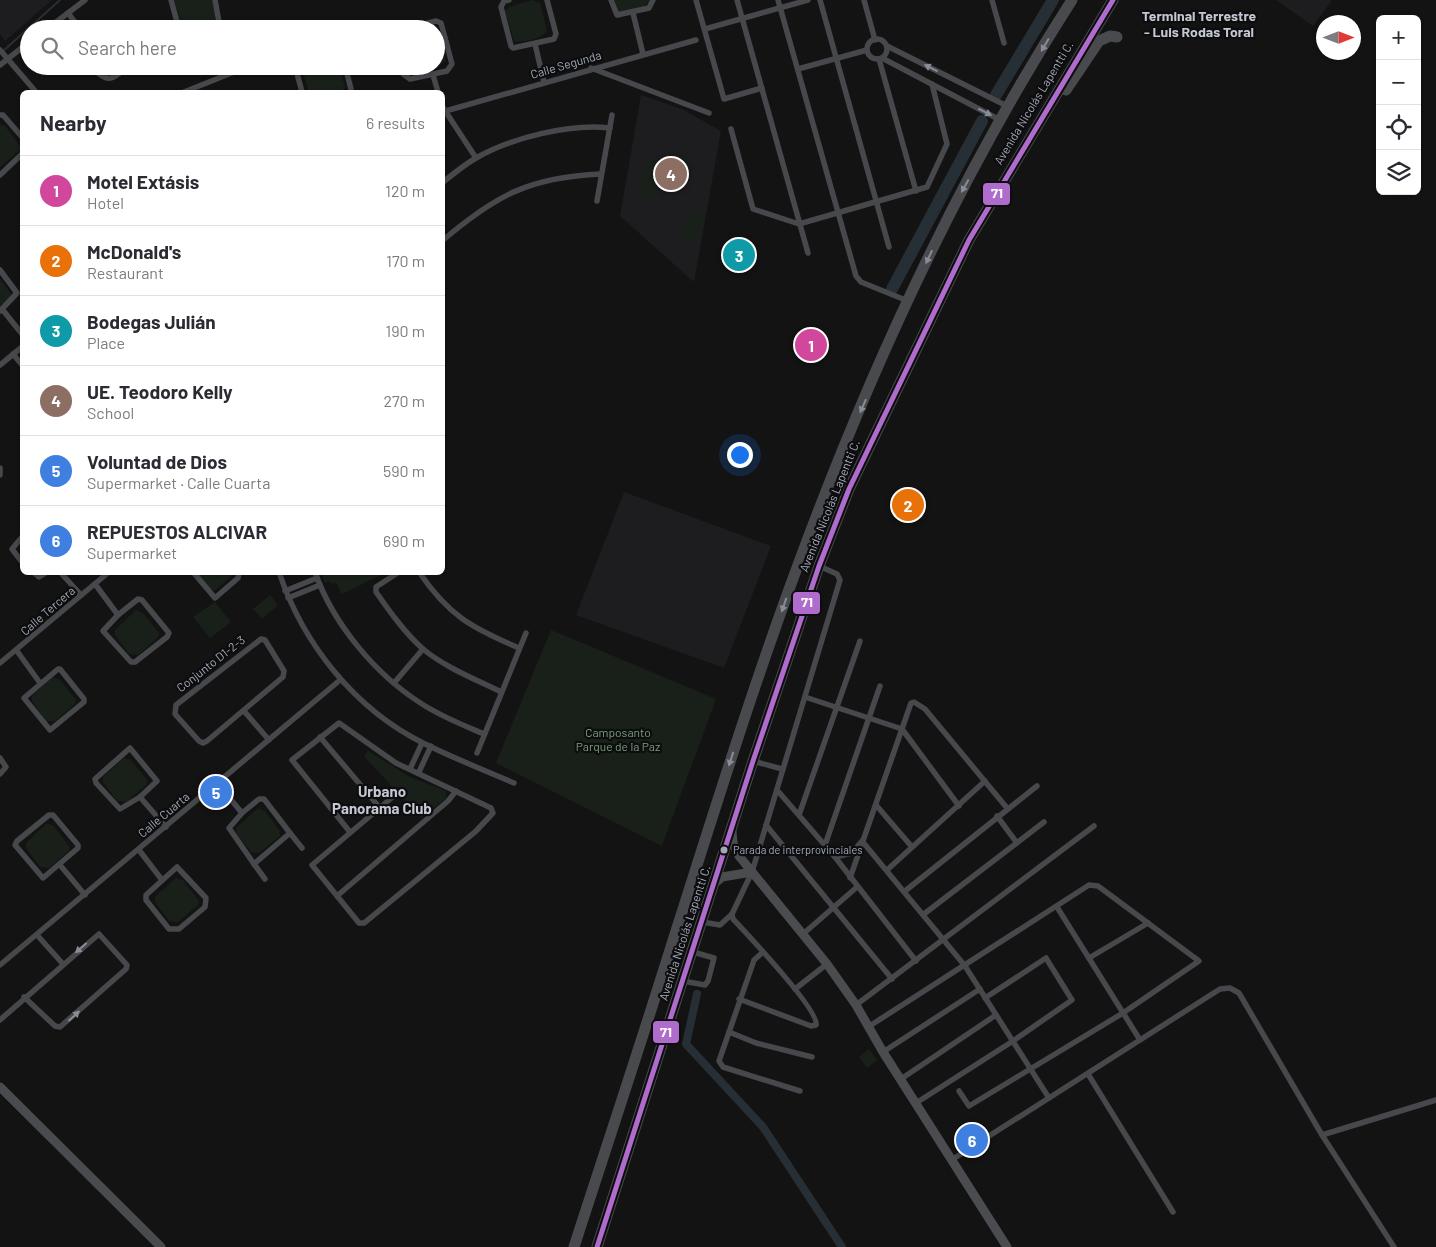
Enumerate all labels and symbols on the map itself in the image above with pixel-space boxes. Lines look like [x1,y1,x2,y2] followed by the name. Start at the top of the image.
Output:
[1142,7,1257,40] district label: Terminal Terrestre - Luis Rodas Toral
[1316,15,1361,60] north arrow
[991,38,1076,167] street label: Avenida Nicolás Lapentti C.
[1041,38,1050,51] one-way arrow
[529,47,603,81] street label: Calle Segunda
[924,64,938,72] one-way arrow
[977,108,992,116] one-way arrow
[655,155,687,193] pin: 4
[961,180,970,193] one-way arrow
[982,182,1011,206] line badge: 71
[991,184,1003,201] text: 71
[723,236,755,274] pin: 3
[925,250,933,264] one-way arrow
[795,326,827,364] pin: 1
[858,399,866,413] one-way arrow
[796,437,862,574] street label: Avenida Nicolás Lapentti C.
[727,442,753,468] your location
[892,486,924,524] pin: 2
[17,583,77,638] street label: Calle Tercera
[792,591,821,615] line badge: 71
[801,593,813,610] text: 71
[780,598,787,613] one-way arrow
[173,632,247,694] street label: Conjunto D1-2-3
[576,725,660,753] park label: Camposanto Parque de la Paz
[727,752,735,767] one-way arrow
[200,773,232,811] pin: 5
[332,782,432,817] district label: Urbano Panorama Club
[135,789,192,840] street label: Calle Cuarta
[733,843,862,856] place label: Parada de interprovinciales
[719,845,729,855] marker: Parada de interprovinciales
[656,863,713,1002] street label: Avenida Nicolás Lapentti C.
[75,942,88,953] one-way arrow
[67,1010,79,1022] one-way arrow
[652,1020,680,1044] line badge: 71
[660,1023,672,1040] text: 71
[956,1121,988,1159] pin: 6

